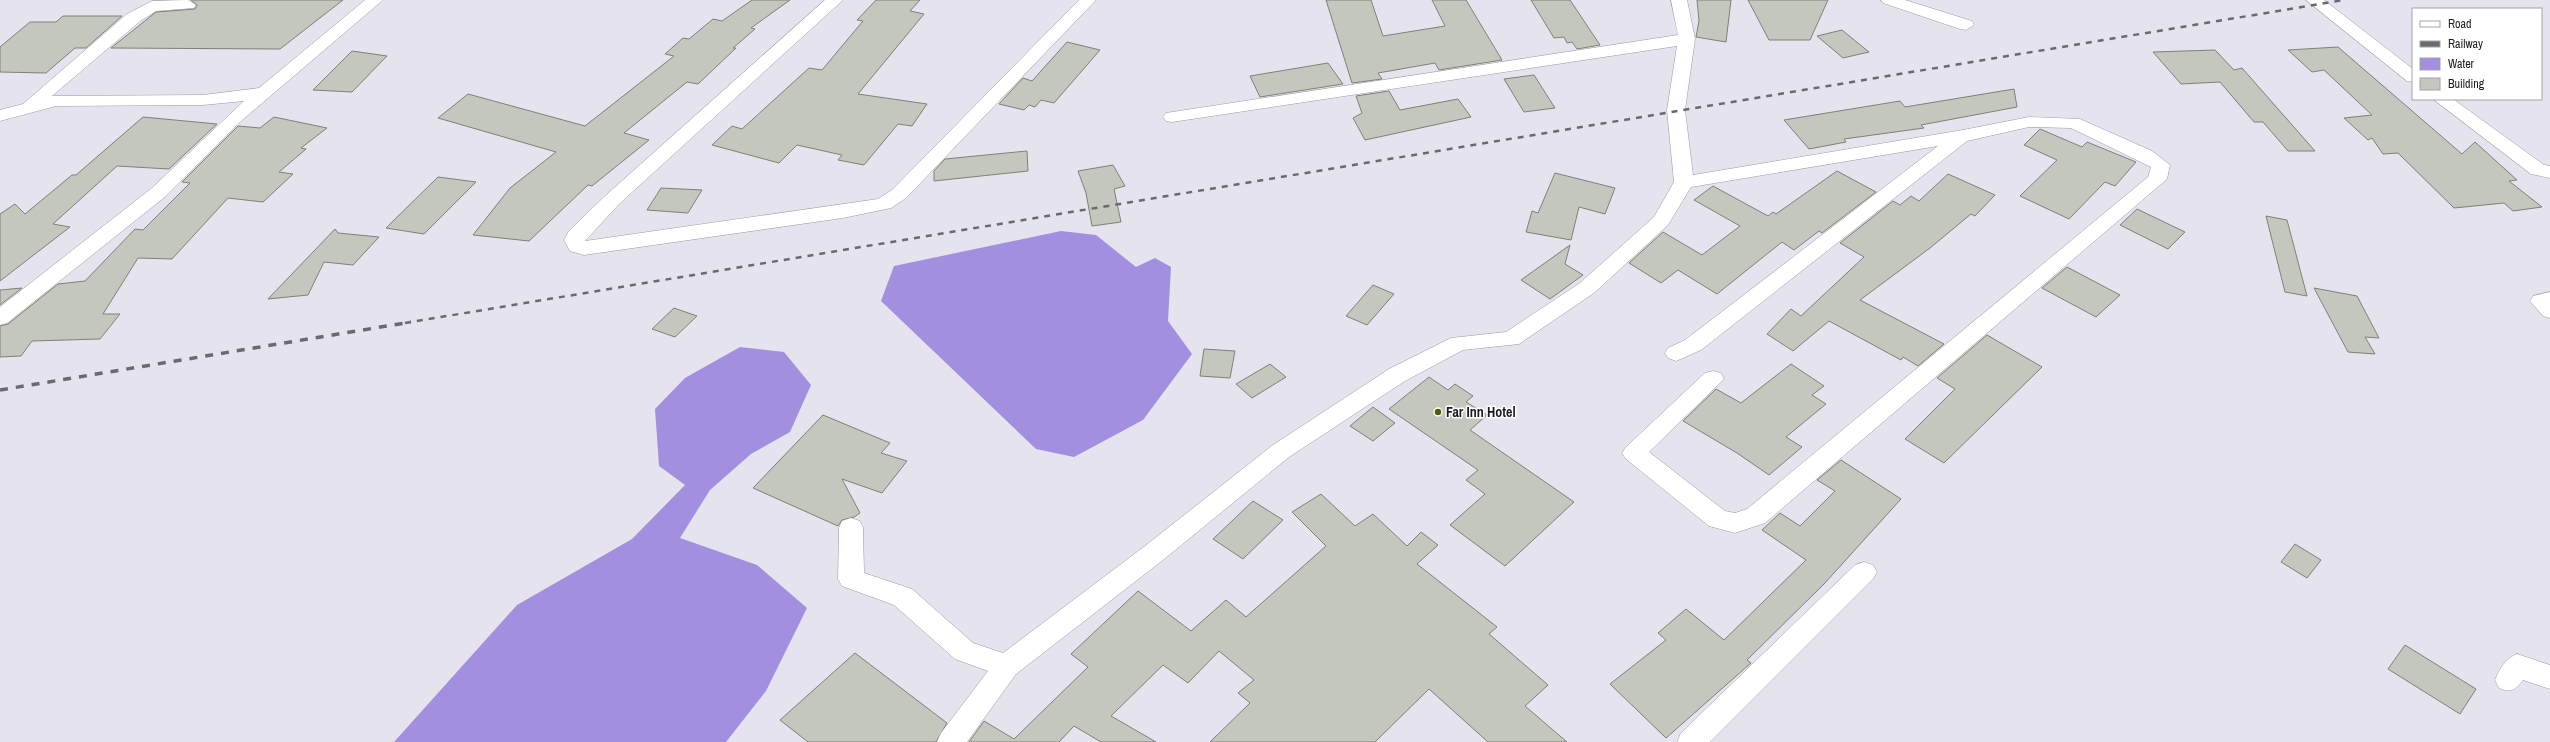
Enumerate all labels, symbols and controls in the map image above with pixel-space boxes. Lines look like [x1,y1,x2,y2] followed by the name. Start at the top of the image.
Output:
[2412,8,2542,100] legend
[2448,16,2472,32] text: Road
[2448,36,2483,52] text: Railway
[2448,56,2475,72] text: Water
[2448,76,2485,92] text: Building
[1446,403,1516,421] place label: Far Inn Hotel
[1433,407,1443,417] marker: Far Inn Hotel

